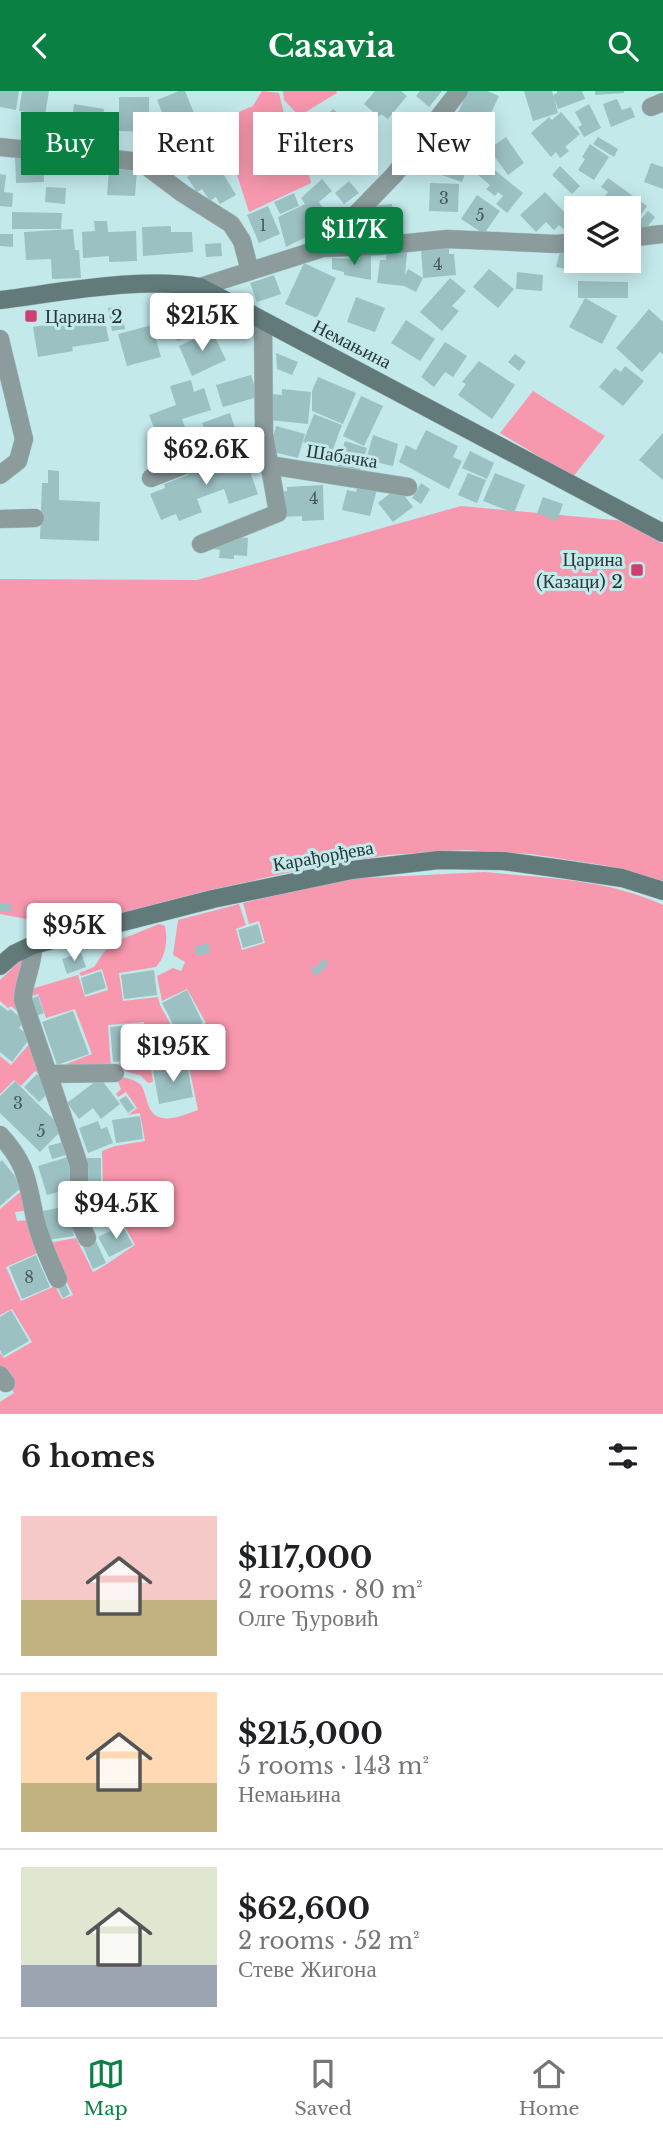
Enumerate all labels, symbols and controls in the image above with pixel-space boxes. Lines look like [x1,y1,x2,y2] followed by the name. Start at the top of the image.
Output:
[268,26,395,66] text: Casavia
[21,27,59,65] icon: back
[604,27,642,65] icon: search
[21,112,119,175] chip: Buy
[133,112,239,175] chip: Rent
[253,112,378,175] chip: Filters
[392,112,495,175] chip: New
[439,188,449,208] house number: 3
[564,196,641,273] map controls
[564,196,641,273] button: layers
[475,205,485,225] house number: 5
[305,207,403,267] pin: $117K
[259,215,267,235] house number: 1
[321,216,387,244] text: $117K
[433,254,443,274] house number: 4
[153,293,251,353] pin: $215K
[166,302,238,330] text: $215K
[45,305,123,328] place label: Царина 2
[23,308,39,324] marker: Царина 2
[309,314,396,374] street label: Немањина
[149,427,263,487] pin: $62.6K
[163,436,249,464] text: $62.6K
[305,439,380,473] street label: Шабачка
[309,488,319,508] house number: 4
[536,548,624,593] place label: Царина (Казаци) 2
[629,562,645,578] marker: Царина (Казаци) 2
[271,836,376,876] street label: Карађорђева
[33,903,115,963] pin: $95K
[43,912,105,940] text: $95K
[124,1025,222,1084] pin: $195K
[137,1033,209,1061] text: $195K
[13,1093,23,1113] house number: 3
[36,1121,46,1141] house number: 5
[59,1181,173,1241] pin: $94.5K
[74,1190,158,1218] text: $94.5K
[24,1267,34,1287] house number: 8
[604,1437,642,1475] icon: filters
[21,1438,155,1475] text: 6 homes
[238,1539,372,1576] text: $117,000
[77,1544,161,1628] icon: home
[238,1576,423,1604] text: 2 rooms · 80 m²
[238,1604,379,1632] text: Олге Ђуровић
[238,1715,383,1752] text: $215,000
[77,1720,161,1804] icon: home
[238,1752,429,1780] text: 5 rooms · 143 m²
[238,1780,341,1808] text: Немањина
[238,1890,370,1927] text: $62,600
[77,1895,161,1979] icon: home
[238,1927,420,1955] text: 2 rooms · 52 m²
[238,1955,377,1983] text: Стеве Жигона
[83,2055,128,2120] tab: Map
[295,2055,352,2120] tab: Saved
[519,2055,580,2120] tab: Home

